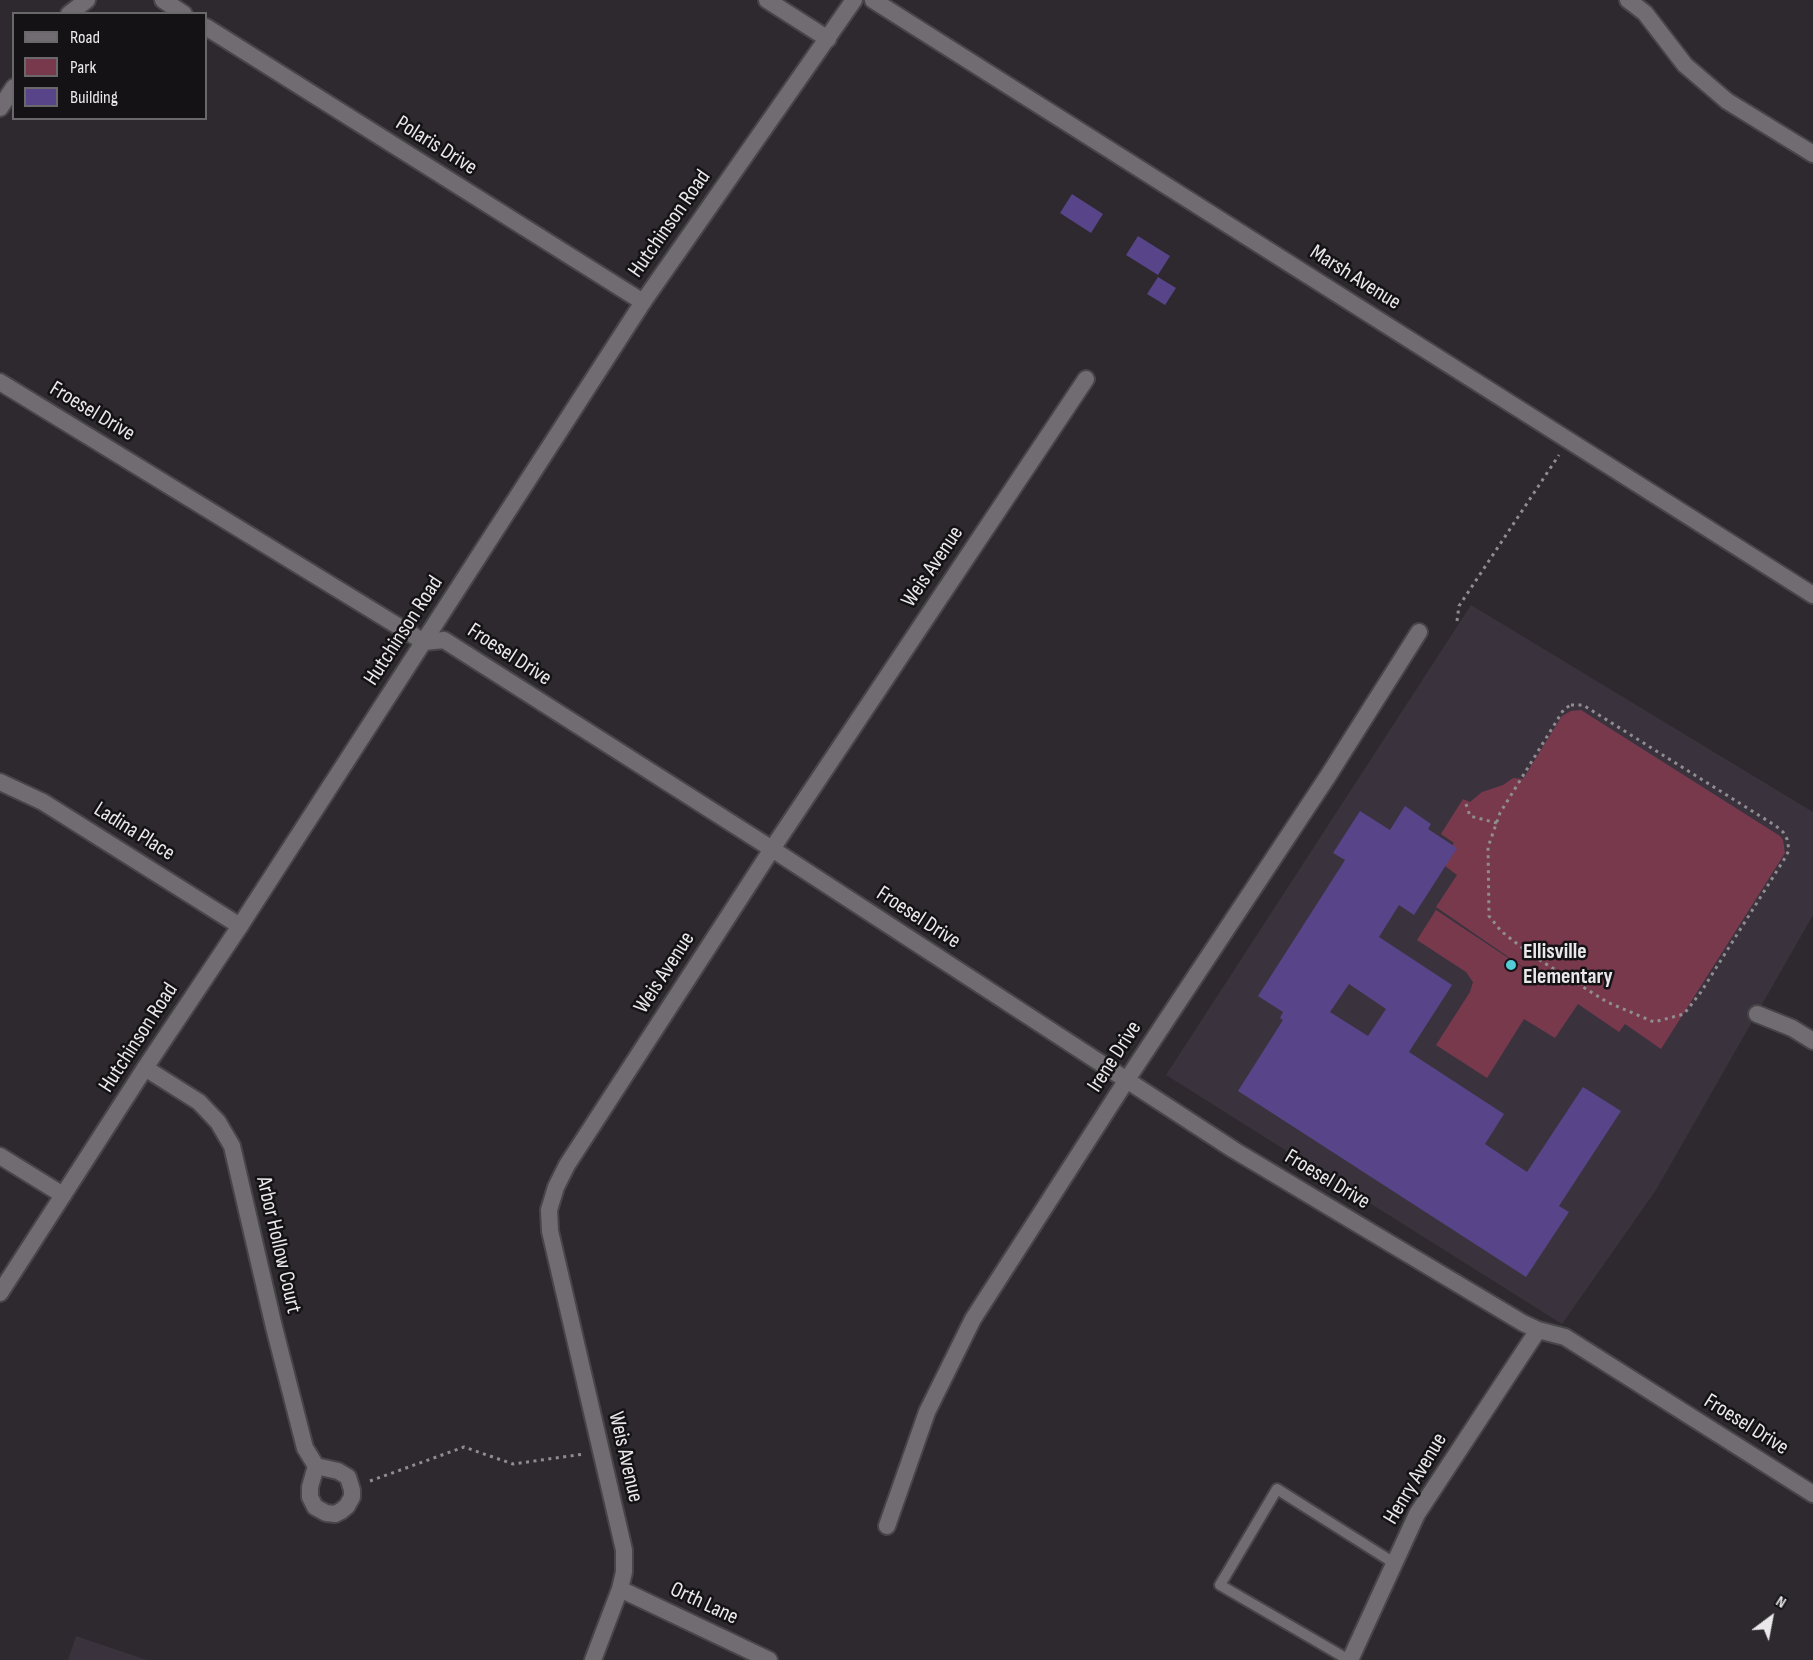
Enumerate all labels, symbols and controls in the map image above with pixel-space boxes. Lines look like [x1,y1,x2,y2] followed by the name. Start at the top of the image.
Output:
[12,12,207,120] legend
[70,27,100,48] text: Road
[70,57,96,78] text: Park
[70,87,118,108] text: Building
[390,111,482,181] street label: Polaris Drive
[623,165,717,283] street label: Hutchinson Road
[1305,240,1405,316] street label: Marsh Avenue
[44,376,140,448] street label: Froesel Drive
[896,521,970,613] street label: Weis Avenue
[359,571,449,691] street label: Hutchinson Road
[462,618,556,692] street label: Froesel Drive
[89,797,179,867] street label: Ladina Place
[871,881,965,955] street label: Froesel Drive
[629,927,701,1019] street label: Weis Avenue
[1523,939,1613,990] place label: Ellisville Elementary
[1504,958,1518,972] marker: Ellisville Elementary
[94,978,184,1098] street label: Hutchinson Road
[1082,1017,1148,1097] street label: Irene Drive
[1279,1144,1375,1216] street label: Froesel Drive
[249,1174,307,1316] street label: Arbor Hollow Court
[1699,1389,1793,1461] street label: Froesel Drive
[602,1409,648,1505] street label: Weis Avenue
[1378,1429,1454,1529] street label: Henry Avenue
[666,1577,742,1631] street label: Orth Lane
[1741,1588,1801,1648] north arrow
[1772,1592,1789,1613] text: N

